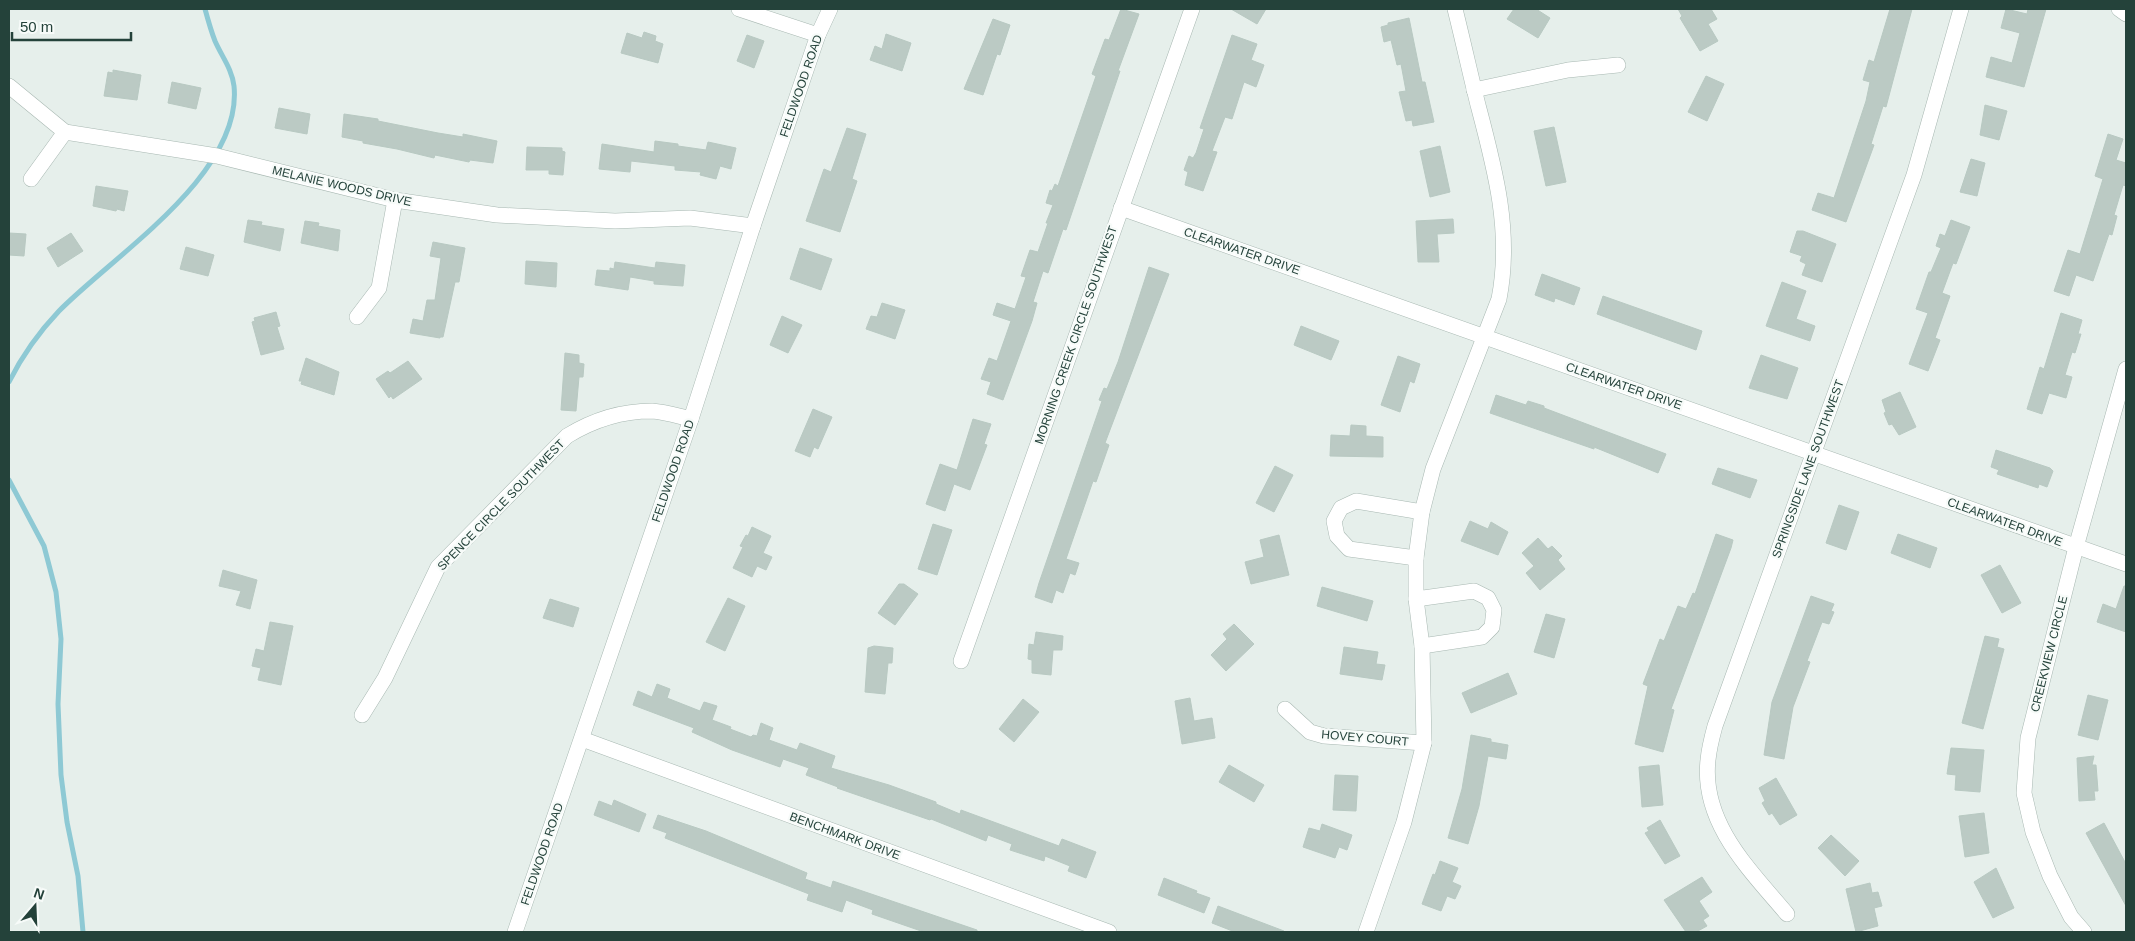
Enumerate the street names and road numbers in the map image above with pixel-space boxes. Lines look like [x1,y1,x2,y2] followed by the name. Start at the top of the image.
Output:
[777,33,825,139] street label: FELDWOOD ROAD
[271,163,413,209] street label: MELANIE WOODS DRIVE
[1032,223,1120,446] street label: MORNING CREEK CIRCLE SOUTHWEST
[1182,225,1302,277] street label: CLEARWATER DRIVE
[1564,360,1684,412] street label: CLEARWATER DRIVE
[1769,377,1847,560] street label: SPRINGSIDE LANE SOUTHWEST
[649,418,697,524] street label: FELDWOOD ROAD
[435,436,568,573] street label: SPENCE CIRCLE SOUTHWEST
[1945,495,2065,549] street label: CLEARWATER DRIVE
[2028,594,2070,714] street label: CREEKVIEW CIRCLE
[1321,727,1410,749] street label: HOVEY COURT
[518,801,566,907] street label: FELDWOOD ROAD
[788,809,902,863] street label: BENCHMARK DRIVE

